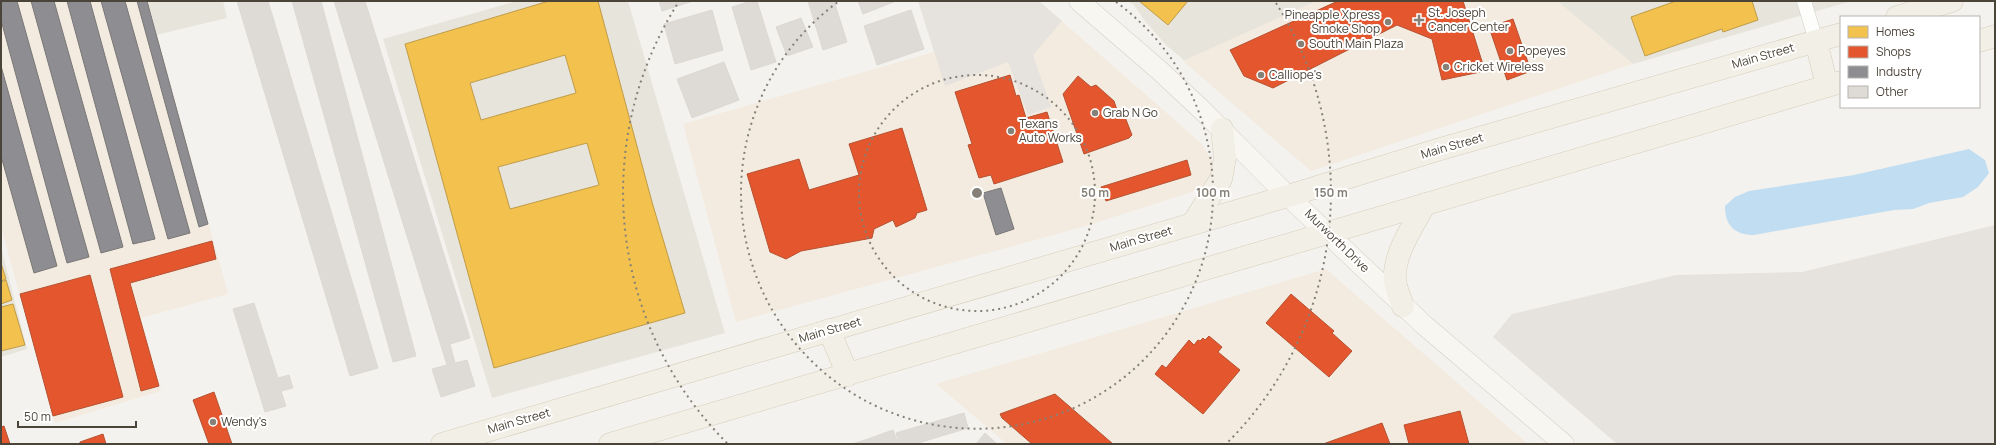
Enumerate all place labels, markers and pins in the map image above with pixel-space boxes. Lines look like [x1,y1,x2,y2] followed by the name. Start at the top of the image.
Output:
[1428,4,1510,35] place label: St. Joseph Cancer Center
[1285,6,1380,37] place label: Pineapple Xpress Smoke Shop
[1413,14,1425,26] marker: St. Joseph Cancer Center
[1383,17,1393,27] marker: Pineapple Xpress Smoke Shop
[1309,35,1403,52] place label: South Main Plaza
[1296,39,1306,49] marker: South Main Plaza
[1518,42,1566,59] place label: Popeyes
[1505,46,1515,56] marker: Popeyes
[1454,58,1544,75] place label: Cricket Wireless
[1441,62,1451,72] marker: Cricket Wireless
[1269,66,1322,83] place label: Calliope's
[1256,70,1266,80] marker: Calliope's
[1103,104,1158,121] place label: Grab N Go
[1090,108,1100,118] marker: Grab N Go
[1019,115,1082,146] place label: Texans Auto Works
[1006,126,1016,136] marker: Texans Auto Works
[970,186,984,200] centre of rings
[221,413,267,430] place label: Wendy's
[208,417,218,427] marker: Wendy's

